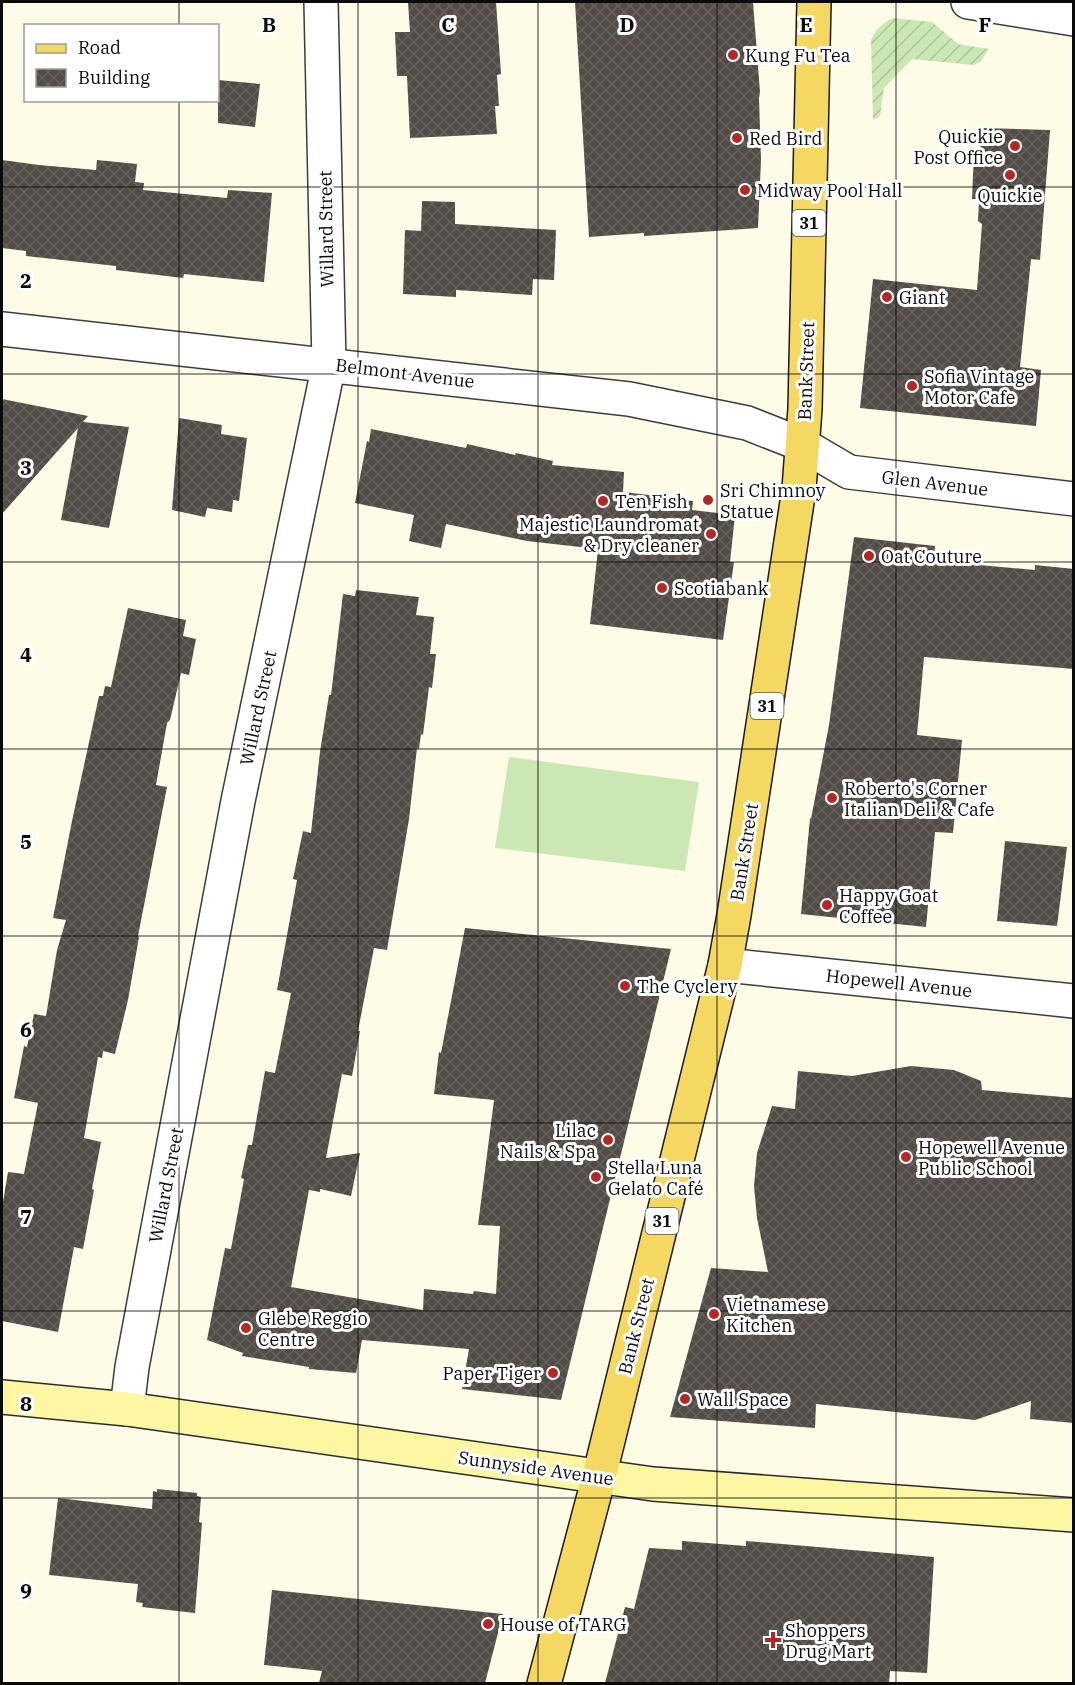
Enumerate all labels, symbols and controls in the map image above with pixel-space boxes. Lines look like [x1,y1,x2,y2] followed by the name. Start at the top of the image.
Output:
[262,11,276,38] text: B
[441,11,455,38] text: C
[619,11,635,38] text: D
[799,11,813,38] text: E
[979,11,991,38] text: F
[24,24,219,102] legend
[78,36,121,59] text: Road
[745,44,851,67] place label: Kung Fu Tea
[726,48,740,62] marker: Kung Fu Tea
[78,66,150,89] text: Building
[914,125,1003,169] place label: Quickie Post Office
[749,127,822,150] place label: Red Bird
[730,131,744,145] marker: Red Bird
[1008,139,1022,153] marker: Quickie Post Office
[1003,168,1017,182] marker: Quickie
[313,170,339,288] street label: Willard Street
[757,179,902,202] place label: Midway Pool Hall
[738,183,752,197] marker: Midway Pool Hall
[978,184,1042,207] place label: Quickie
[792,210,826,236] road number: 31
[20,267,32,294] text: 2
[899,286,945,309] place label: Giant
[880,290,894,304] marker: Giant
[793,321,819,421] street label: Bank Street
[334,353,476,393] street label: Belmont Avenue
[924,365,1034,409] place label: Sofia Vintage Motor Cafe
[905,379,919,393] marker: Sofia Vintage Motor Cafe
[20,454,32,481] text: 3
[881,465,989,501] street label: Glen Avenue
[720,479,826,523] place label: Sri Chimnoy Statue
[615,490,688,513] place label: Ten Fish
[701,493,715,507] marker: Sri Chimnoy Statue
[596,494,610,508] marker: Ten Fish
[519,513,699,557] place label: Majestic Laundromat & Dry cleaner
[704,527,718,541] marker: Majestic Laundromat & Dry cleaner
[881,545,982,568] place label: Oat Couture
[862,549,876,563] marker: Oat Couture
[674,577,769,600] place label: Scotiabank
[655,581,669,595] marker: Scotiabank
[20,641,32,668] text: 4
[235,648,281,768] street label: Willard Street
[750,693,783,719] road number: 31
[844,777,994,821] place label: Roberto's Corner Italian Deli & Cafe
[825,791,839,805] marker: Roberto's Corner Italian Deli & Cafe
[725,801,763,903] street label: Bank Street
[20,828,32,855] text: 5
[839,884,938,928] place label: Happy Goat Coffee
[820,898,834,912] marker: Happy Goat Coffee
[825,964,973,1002] street label: Hopewell Avenue
[637,975,738,998] place label: The Cyclery
[618,979,632,993] marker: The Cyclery
[20,1016,32,1043] text: 6
[500,1119,596,1163] place label: Lilac Nails & Spa
[144,1125,188,1245] street label: Willard Street
[601,1133,615,1147] marker: Lilac Nails & Spa
[918,1136,1065,1180] place label: Hopewell Avenue Public School
[899,1150,913,1164] marker: Hopewell Avenue Public School
[608,1156,703,1200] place label: Stella Luna Gelato Café
[589,1170,603,1184] marker: Stella Luna Gelato Café
[20,1203,32,1230] text: 7
[646,1208,678,1234] road number: 31
[613,1275,659,1377] street label: Bank Street
[726,1293,826,1337] place label: Vietnamese Kitchen
[258,1307,368,1351] place label: Glebe Reggio Centre
[707,1307,721,1321] marker: Vietnamese Kitchen
[239,1321,253,1335] marker: Glebe Reggio Centre
[442,1362,541,1385] place label: Paper Tiger
[546,1366,560,1380] marker: Paper Tiger
[697,1388,788,1411] place label: Wall Space
[20,1390,32,1417] text: 8
[678,1392,692,1406] marker: Wall Space
[457,1446,615,1490] street label: Sunnyside Avenue
[20,1577,32,1604] text: 9
[500,1613,626,1636] place label: House of TARG
[481,1617,495,1631] marker: House of TARG
[785,1619,871,1663] place label: Shoppers Drug Mart
[766,1633,780,1647] marker: Shoppers Drug Mart

